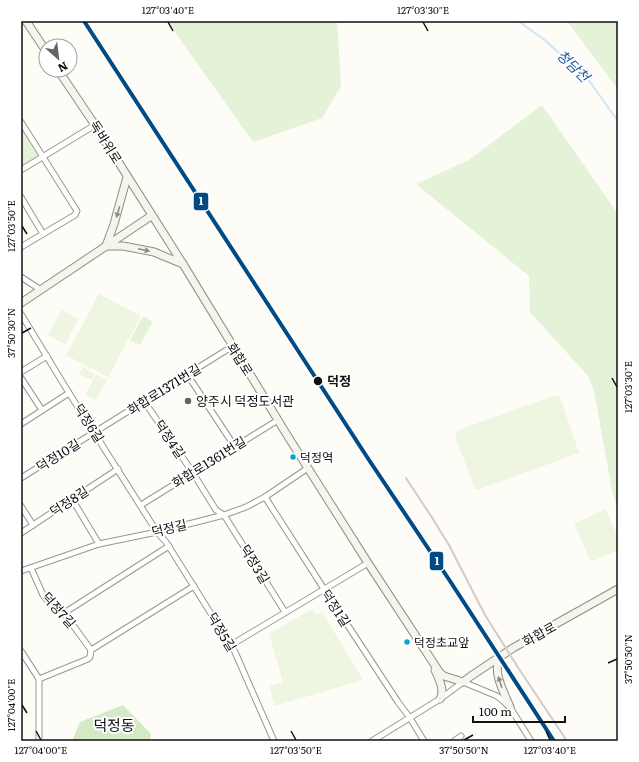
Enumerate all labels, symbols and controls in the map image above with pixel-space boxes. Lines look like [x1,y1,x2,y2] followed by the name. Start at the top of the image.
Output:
[142,2,194,17] text: 127°03'40"E
[397,2,449,17] text: 127°03'30"E
[38,38,78,78] north arrow
[553,45,595,87] water label: 청담천
[55,58,71,77] text: N
[86,116,127,167] street label: 독바위로
[193,192,209,211] line badge: 1
[199,192,204,208] text: 1
[3,200,18,252] text: 127°03'50"E
[115,206,121,218] one-way arrow
[138,248,151,254] one-way arrow
[3,308,18,358] text: 37°50'30"N
[223,338,258,379] street label: 화합로
[123,358,204,419] street label: 화합로1371번길
[620,361,635,413] text: 127°03'30"E
[327,371,351,390] place label: 덕정
[312,375,324,387] marker: 덕정
[196,391,294,410] place label: 양주시 덕정도서관
[183,396,193,406] marker: 양주시 덕정도서관
[70,400,109,446] street label: 덕정6길
[151,416,190,462] street label: 덕정4길
[168,431,250,492] street label: 화합로1361번길
[32,434,83,476] street label: 덕정10길
[300,448,333,466] place label: 덕정역
[288,452,298,462] marker: 덕정역
[46,481,92,520] street label: 덕정8길
[149,514,189,541] street label: 덕정길
[236,540,275,587] street label: 덕정3길
[429,551,444,571] line badge: 1
[435,552,440,568] text: 1
[317,585,356,630] street label: 덕정1길
[38,588,81,632] street label: 덕정7길
[203,609,242,655] street label: 덕정5길
[518,617,559,651] street label: 화합로
[414,633,469,651] place label: 덕정초교앞
[620,634,635,684] text: 37°50'50"N
[402,637,412,647] marker: 덕정초교앞
[497,675,503,687] one-way arrow
[3,679,18,731] text: 127°04'00"E
[473,698,565,724] scale bar
[479,702,512,720] text: 100 m
[93,713,135,736] district label: 덕정동
[15,742,67,757] text: 127°04'00"E
[270,742,322,757] text: 127°03'50"E
[439,742,489,757] text: 37°50'50"N
[524,742,576,757] text: 127°03'40"E

